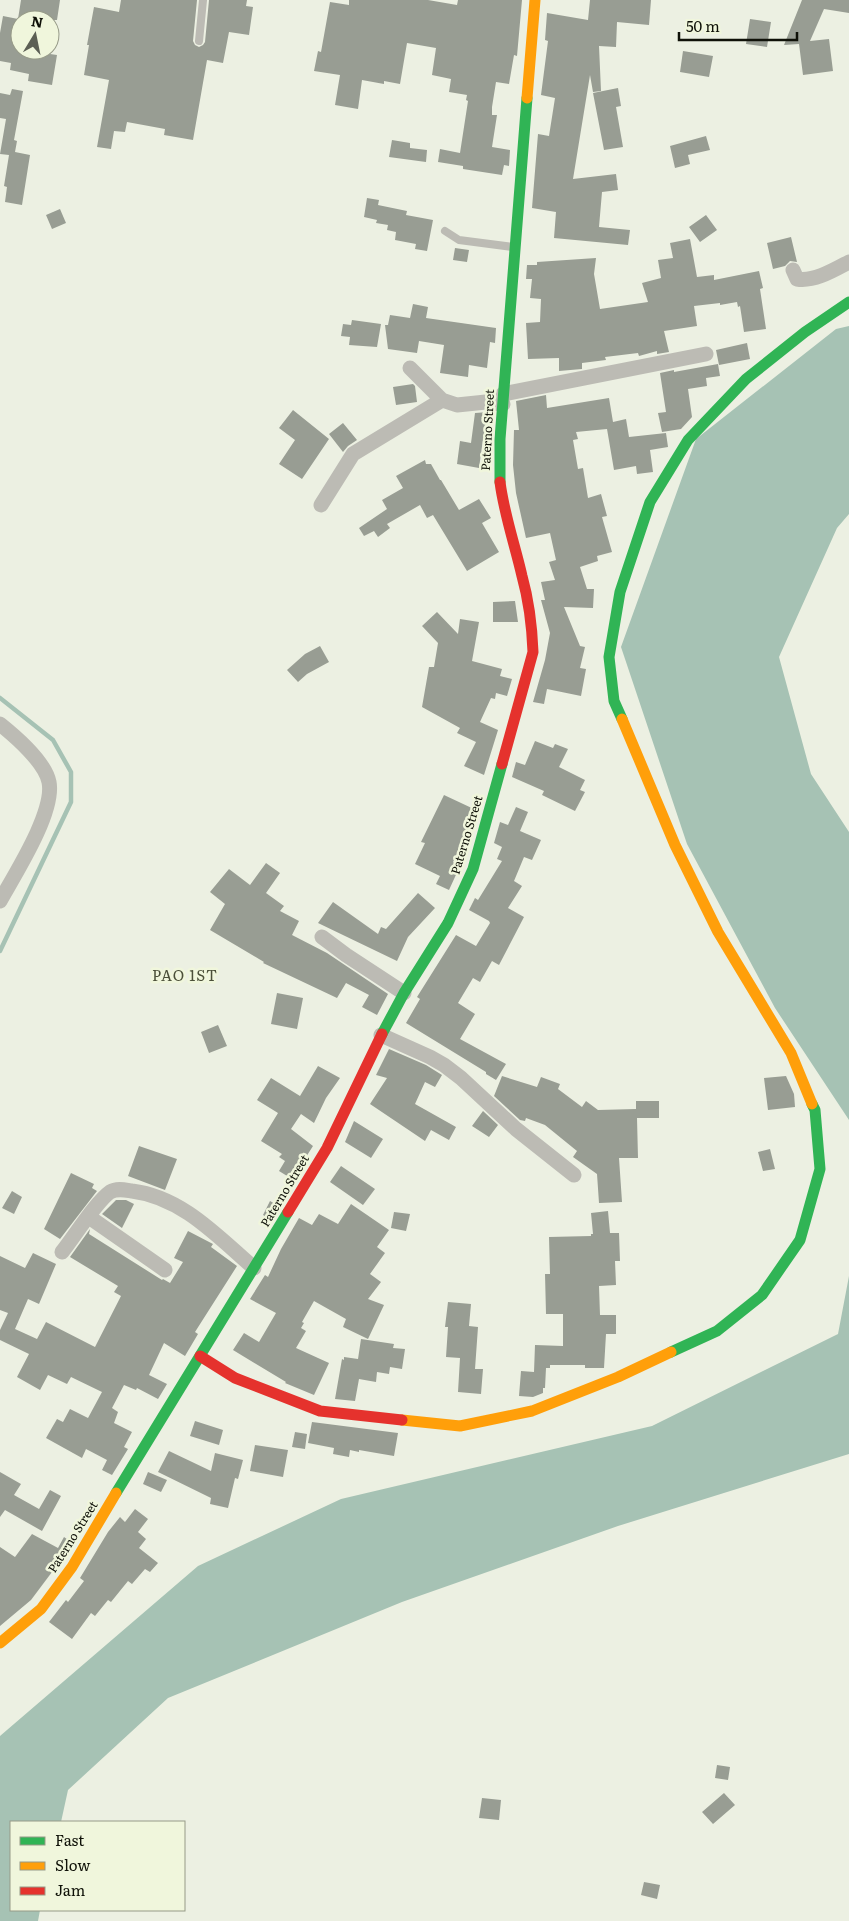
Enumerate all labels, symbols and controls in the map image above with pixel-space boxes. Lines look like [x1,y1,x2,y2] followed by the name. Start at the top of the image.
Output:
[10,10,60,60] north arrow
[30,10,45,32] text: N
[679,10,796,42] scale bar
[686,14,720,37] text: 50 m
[476,389,498,471] street label: Paterno Street
[446,793,487,876] street label: Paterno Street
[152,963,218,986] district label: PAO 1ST
[255,1151,313,1230] street label: Paterno Street
[43,1497,101,1576] street label: Paterno Street
[10,1821,185,1911] legend
[55,1828,84,1851] text: Fast
[55,1853,90,1876] text: Slow
[55,1878,86,1901] text: Jam

